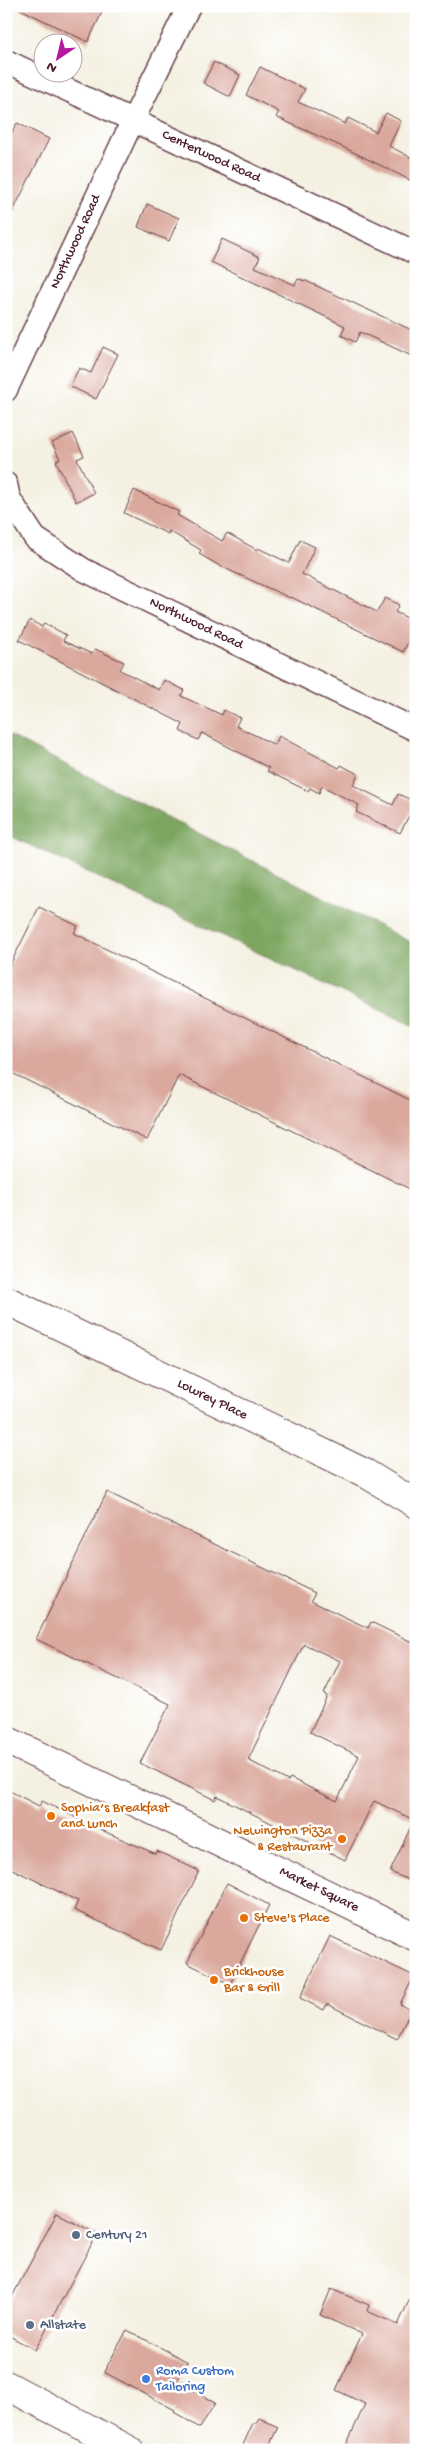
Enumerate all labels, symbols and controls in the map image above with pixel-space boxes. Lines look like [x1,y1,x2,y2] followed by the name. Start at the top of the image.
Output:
[32,32,82,82] north arrow
[43,57,61,76] text: N
[159,127,265,188] street label: Centerwood Road
[47,191,106,292] street label: Northwood Road
[146,594,247,655] street label: Northwood Road
[174,1376,251,1425] street label: Lowrey Place
[61,1800,170,1833] place label: Sophia’s Breakfast and Lunch
[45,1810,57,1822] marker: Sophia’s Breakfast and Lunch
[233,1823,333,1856] place label: Newington Pizza & Restaurant
[336,1833,348,1845] marker: Newington Pizza & Restaurant
[276,1863,362,1917] street label: Market Square
[254,1910,330,1927] place label: Steve's Place
[238,1912,250,1924] marker: Steve's Place
[223,1964,285,1997] place label: Brickhouse Bar & Grill
[208,1974,220,1986] marker: Brickhouse Bar & Grill
[86,2227,147,2244] place label: Century 21
[70,2229,82,2241] marker: Century 21
[40,2317,87,2334] place label: Allstate
[24,2319,36,2331] marker: Allstate
[155,2363,234,2396] place label: Roma Custom Tailoring
[140,2373,152,2385] marker: Roma Custom Tailoring

